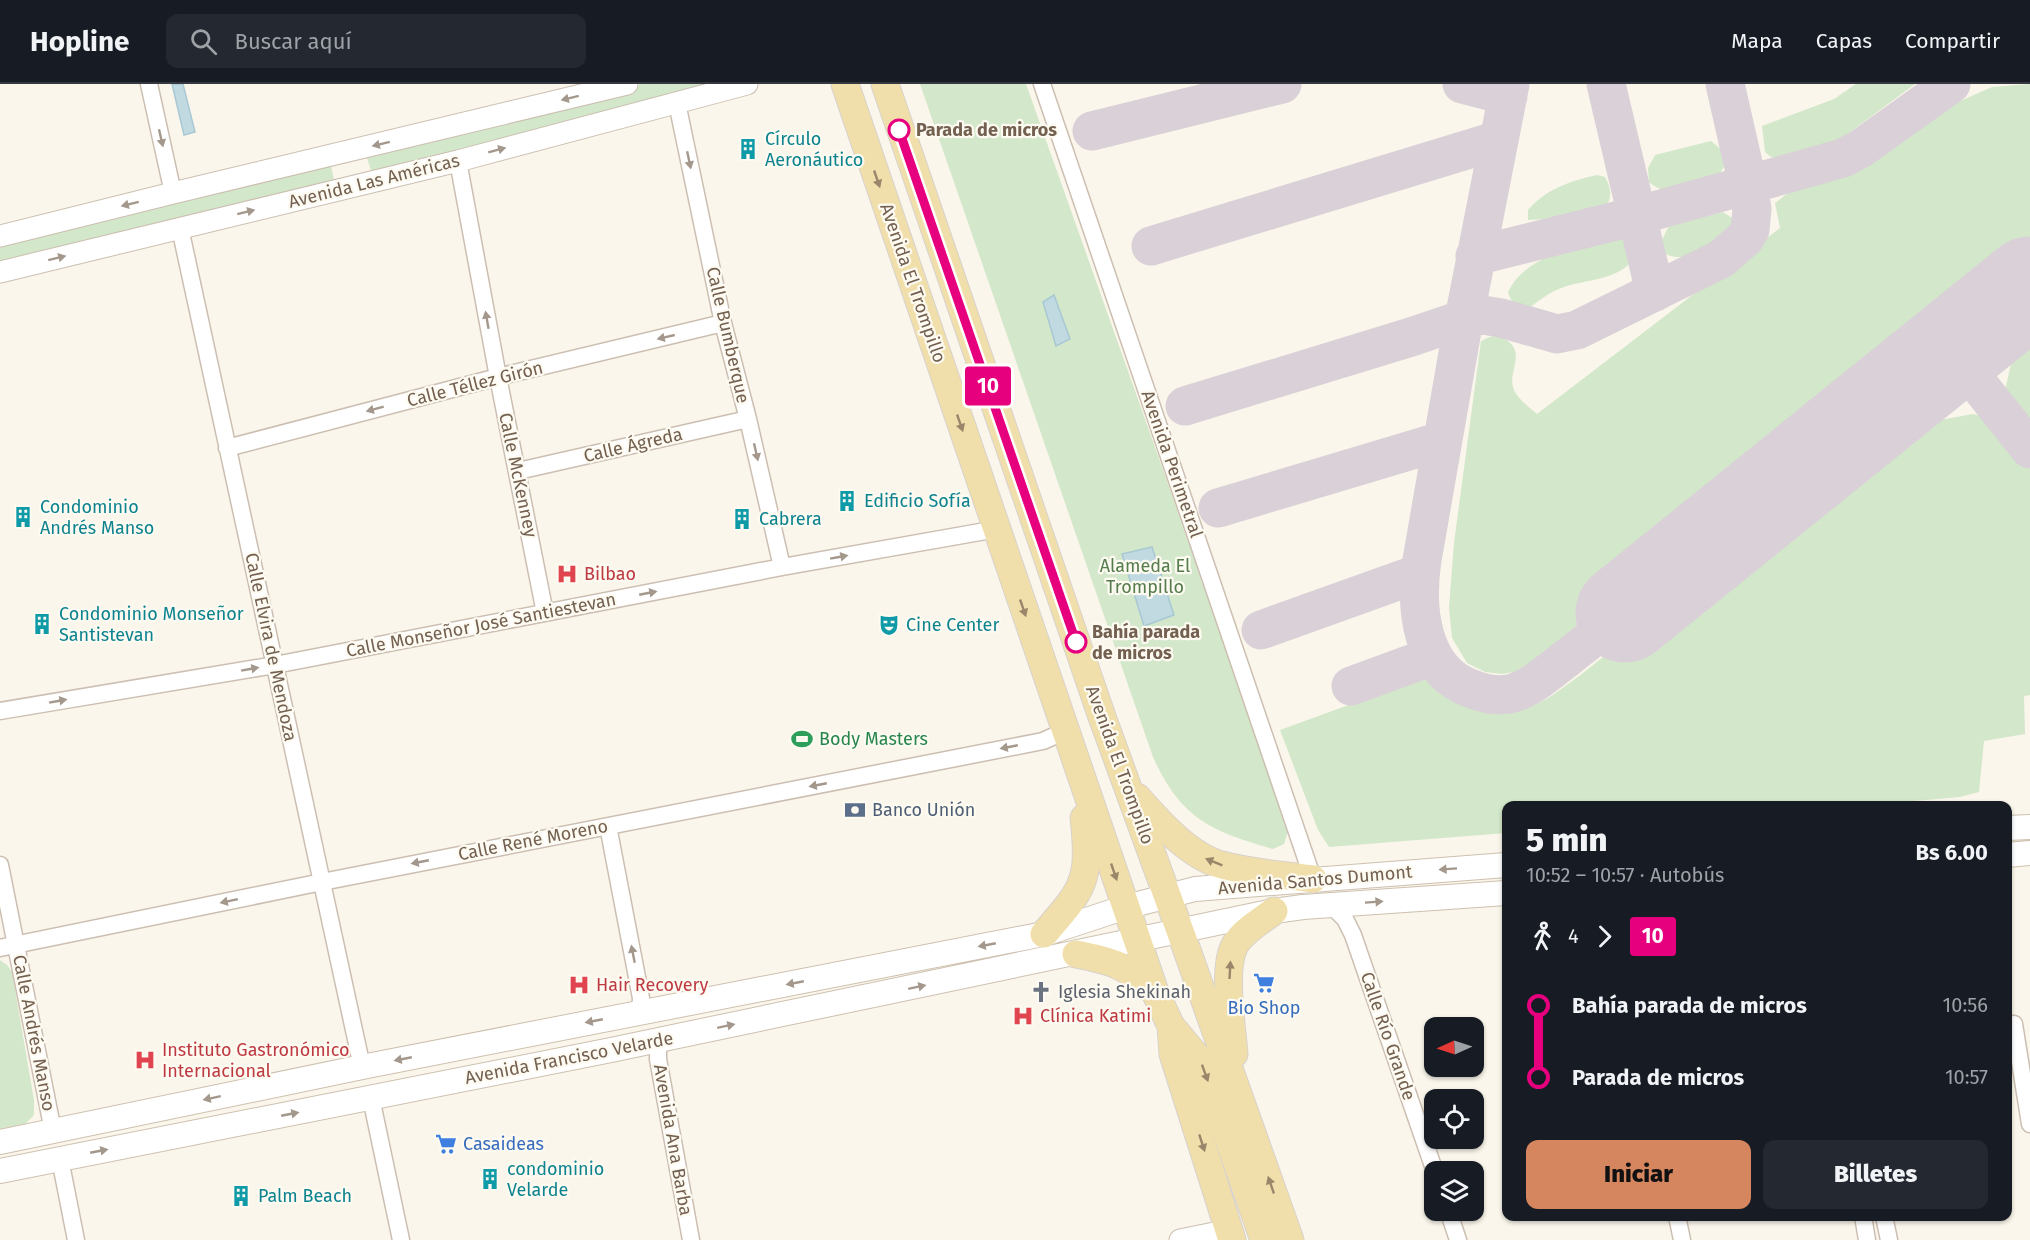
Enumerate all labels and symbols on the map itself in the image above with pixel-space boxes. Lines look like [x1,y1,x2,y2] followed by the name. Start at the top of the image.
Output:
[561,93,579,103] one-way arrow
[888,119,910,141] marker: Parada de micros
[916,119,1057,141] place label: Parada de micros
[765,128,863,171] place label: Círculo Aeronáutico
[157,129,166,148] one-way arrow
[736,137,760,161] building icon: Círculo Aeronáutico
[371,139,390,149] one-way arrow
[488,145,506,155] one-way arrow
[286,149,462,213] street label: Avenida Las Américas
[685,151,694,170] one-way arrow
[872,170,882,188] one-way arrow
[120,199,139,209] one-way arrow
[875,200,951,366] street label: Avenida El Trompillo
[237,206,255,216] one-way arrow
[48,252,66,262] one-way arrow
[702,265,754,405] street label: Calle Bumberque
[482,310,491,329] one-way arrow
[657,333,676,342] one-way arrow
[405,356,545,412] street label: Calle Téllez Girón
[961,366,1015,406] line badge: 10
[1136,387,1208,541] street label: Avenida Perimetral
[366,405,384,414] one-way arrow
[494,411,542,540] street label: Calle McKenney
[956,414,966,432] one-way arrow
[581,422,685,467] street label: Calle Ágreda
[752,443,761,462] one-way arrow
[835,489,859,513] building icon: Edificio Sofía
[864,490,971,512] place label: Edificio Sofía
[40,496,154,539] place label: Condominio Andrés Manso
[11,505,35,529] building icon: Condominio Andrés Manso
[730,507,754,531] building icon: Cabrera
[759,508,822,530] place label: Cabrera
[240,551,302,743] street label: Calle Elvira de Mendoza
[830,552,849,561] one-way arrow
[1100,555,1190,598] park label: Alameda El Trompillo
[555,562,579,586] hospital icon: Bilbao
[584,563,636,585] place label: Bilbao
[344,588,618,662] street label: Calle Monseñor José Santiestevan
[639,588,658,597] one-way arrow
[1019,599,1029,617] one-way arrow
[59,603,244,646] place label: Condominio Monseñor Santistevan
[30,612,54,636] building icon: Condominio Monseñor Santistevan
[877,613,901,637] theatre icon: Cine Center
[906,614,999,636] place label: Cine Center
[1092,621,1200,664] place label: Bahía parada de micros
[1065,631,1087,653] marker: Bahía parada de micros
[241,664,260,673] one-way arrow
[1081,683,1159,847] street label: Avenida El Trompillo
[48,696,67,705] one-way arrow
[790,727,814,751] sports icon: Body Masters
[819,728,928,750] place label: Body Masters
[1000,743,1019,752] one-way arrow
[808,781,827,790] one-way arrow
[843,798,867,822] bank icon: Banco Unión
[872,799,975,821] place label: Banco Unión
[456,815,610,865] street label: Calle René Moreno
[1205,857,1223,867] one-way arrow
[411,858,430,868] one-way arrow
[1217,861,1414,899] street label: Avenida Santos Dumont
[1109,863,1119,881] one-way arrow
[1438,865,1457,874] one-way arrow
[220,897,239,906] one-way arrow
[1364,898,1383,907] one-way arrow
[977,941,996,950] one-way arrow
[628,945,637,964] one-way arrow
[8,953,60,1113] street label: Calle Andrés Manso
[1225,960,1234,979] one-way arrow
[1356,969,1420,1103] street label: Calle Río Grande
[1252,971,1276,995] supermarket icon: Bio Shop
[567,973,591,997] hospital icon: Hair Recovery
[596,974,708,996] place label: Hair Recovery
[786,979,805,988] one-way arrow
[1029,980,1053,1004] church icon: Iglesia Shekinah
[908,981,927,991] one-way arrow
[1058,981,1191,1003] place label: Iglesia Shekinah
[1228,997,1300,1019] place label: Bio Shop
[1011,1004,1035,1028] hospital icon: Clínica Katimi
[1040,1005,1151,1027] place label: Clínica Katimi
[584,1017,603,1026] one-way arrow
[1424,1017,1484,1077] north arrow
[717,1021,736,1030] one-way arrow
[463,1027,675,1089] street label: Avenida Francisco Velarde
[162,1039,349,1082] place label: Instituto Gastronómico Internacional
[133,1048,157,1072] hospital icon: Instituto Gastronómico Internacional
[393,1055,412,1064] one-way arrow
[649,1063,697,1217] street label: Avenida Ana Barba
[1201,1064,1211,1082] one-way arrow
[202,1094,221,1103] one-way arrow
[281,1109,300,1118] one-way arrow
[434,1132,458,1156] supermarket icon: Casaideas
[463,1133,544,1155] place label: Casaideas
[1197,1134,1207,1152] one-way arrow
[89,1146,108,1156] one-way arrow
[507,1158,604,1201] place label: condominio Velarde
[478,1167,502,1191] building icon: condominio Velarde
[1265,1176,1275,1194] one-way arrow
[229,1184,253,1208] building icon: Palm Beach
[258,1185,352,1207] place label: Palm Beach

